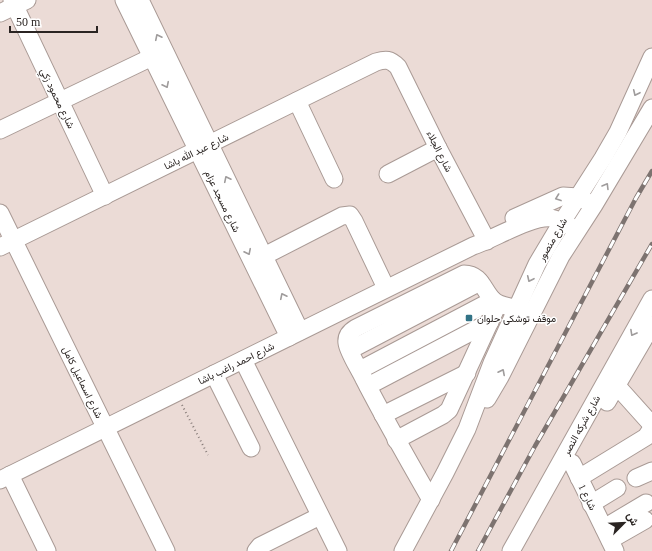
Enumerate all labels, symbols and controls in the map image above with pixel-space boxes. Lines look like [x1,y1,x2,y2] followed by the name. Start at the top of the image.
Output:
[10,8,97,34] scale bar
[16,15,41,29] text: 50 m
[155,34,163,41] one-way arrow
[36,66,77,132] street label: شارع محمود زكي
[161,81,169,89] one-way arrow
[633,88,641,96] one-way arrow
[424,129,455,174] street label: شارع الجلاء
[162,131,231,173] street label: شارع عبد الله باشا
[202,168,242,235] street label: شارع مسجد عزام
[224,176,232,184] one-way arrow
[601,183,609,190] one-way arrow
[554,194,561,202] one-way arrow
[535,216,570,264] street label: شارع منصور
[243,248,251,256] one-way arrow
[527,274,535,282] one-way arrow
[281,293,288,300] one-way arrow
[464,313,474,323] marker: موقف توشكى حلوان
[477,313,556,325] place label: موقف توشكى حلوان
[630,329,637,336] one-way arrow
[196,340,277,388] street label: شارع احمد راغب باشا
[59,344,105,421] street label: شارع اسماعيل كامل
[497,369,505,377] one-way arrow
[560,393,603,458] street label: شارع شركه النصر
[576,482,599,513] street label: شارع 1
[604,503,644,543] north arrow
[624,510,641,528] text: ش

